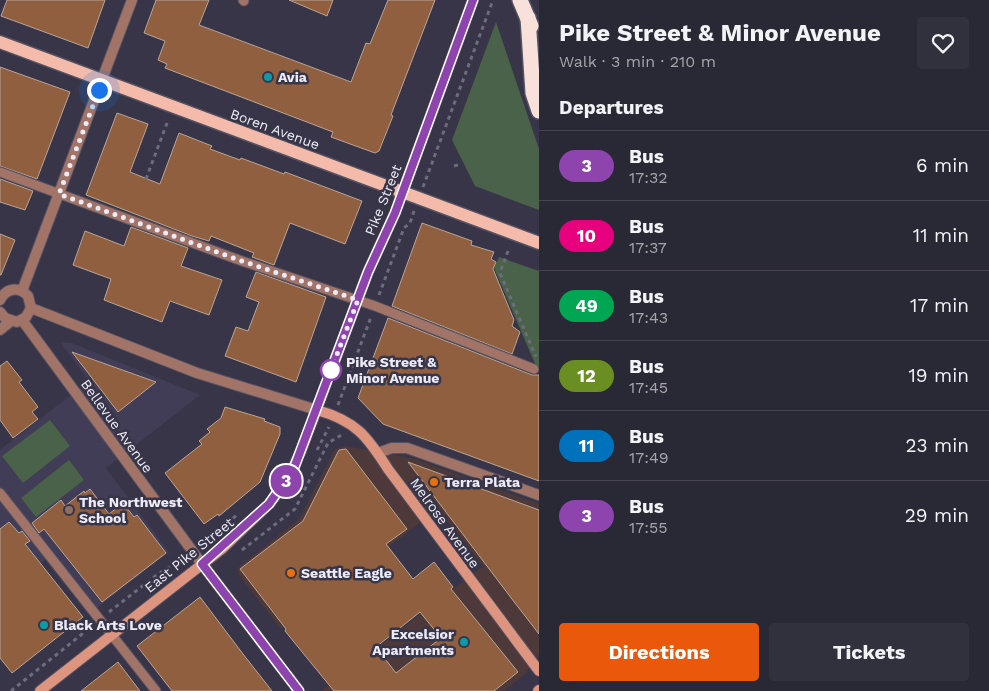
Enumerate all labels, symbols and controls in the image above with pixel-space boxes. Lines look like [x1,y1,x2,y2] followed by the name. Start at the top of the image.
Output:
[917,17,969,69] button: heart
[559,19,881,47] text: Pike Street & Minor Avenue
[559,52,716,71] text: Walk · 3 min · 210 m
[278,69,308,85] place label: Avia
[262,71,274,83] marker: Avia
[87,78,112,103] your location
[559,96,664,119] text: Departures
[228,105,322,153] street label: Boren Avenue
[629,145,664,168] text: Bus
[916,154,969,177] text: 6 min
[581,155,592,176] text: 3
[362,162,405,238] street label: Pike Street
[629,168,668,187] text: 17:32
[629,215,664,238] text: Bus
[913,224,969,247] text: 11 min
[577,225,596,246] text: 10
[629,238,667,257] text: 17:37
[629,285,664,308] text: Bus
[910,294,969,317] text: 17 min
[575,295,598,316] text: 49
[629,308,668,327] text: 17:43
[346,354,439,386] place label: Pike Street & Minor Avenue
[629,355,664,378] text: Bus
[320,359,342,381] marker: Pike Street & Minor Avenue
[908,364,969,387] text: 19 min
[577,365,596,386] text: 12
[78,376,156,476] street label: Bellevue Avenue
[629,378,668,397] text: 17:45
[629,425,664,448] text: Bus
[905,434,969,457] text: 23 min
[579,435,594,456] text: 11
[629,448,669,467] text: 17:49
[270,465,302,497] line badge: 3
[281,470,291,491] text: 3
[444,474,521,490] place label: Terra Plata
[407,475,483,571] street label: Melrose Avenue
[428,476,440,488] marker: Terra Plata
[79,494,182,526] place label: The Northwest School
[629,495,664,518] text: Bus
[63,504,75,516] marker: The Northwest School
[905,504,969,527] text: 29 min
[581,505,592,526] text: 3
[141,514,237,596] street label: East Pike Street
[629,518,668,537] text: 17:55
[301,565,392,581] place label: Seattle Eagle
[285,567,297,579] marker: Seattle Eagle
[54,617,162,633] place label: Black Arts Love
[38,619,50,631] marker: Black Arts Love
[559,623,759,681] button: Directions
[769,623,969,681] button: Tickets
[372,626,455,658] place label: Excelsior Apartments
[458,636,470,648] marker: Excelsior Apartments

